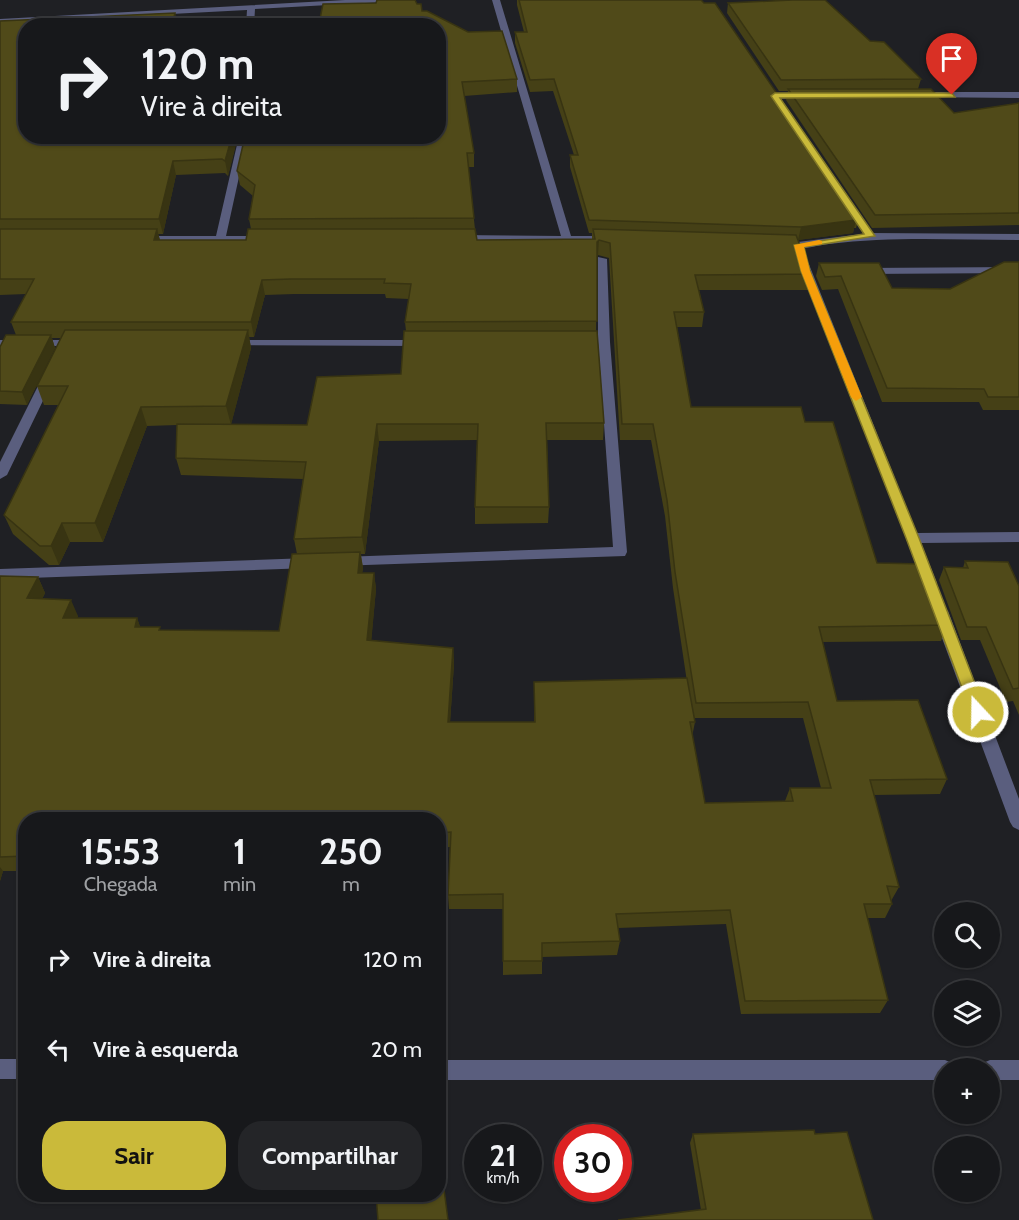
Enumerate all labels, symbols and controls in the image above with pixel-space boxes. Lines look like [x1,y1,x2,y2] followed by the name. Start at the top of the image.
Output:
[926,33,977,95] pin
[141,38,254,90] text: 120 m
[42,42,120,120] icon: right
[935,42,968,75] icon: arrive
[141,90,282,123] text: Vire à direita
[946,680,1010,744] position arrow
[81,829,160,873] text: 15:53
[233,829,246,873] text: 1
[319,829,383,873] text: 250
[84,872,157,896] text: Chegada
[223,872,256,896] text: min
[342,872,360,896] text: m
[934,902,1000,1202] map controls
[934,902,1000,968] button: search
[42,943,75,976] icon: right
[93,946,211,973] text: Vire à direita
[364,946,422,973] text: 120 m
[934,980,1000,1046] button: layers
[42,1033,75,1066] icon: left
[93,1036,238,1063] text: Vire à esquerda
[371,1036,422,1063] text: 20 m
[934,1058,1000,1124] button: +
[42,1121,226,1190] button: Sair
[238,1121,422,1190] button: Compartilhar
[554,1124,632,1202] speed limit sign: 30
[934,1136,1000,1202] button: −
[490,1137,516,1174] text: 21
[487,1169,519,1187] text: km/h

